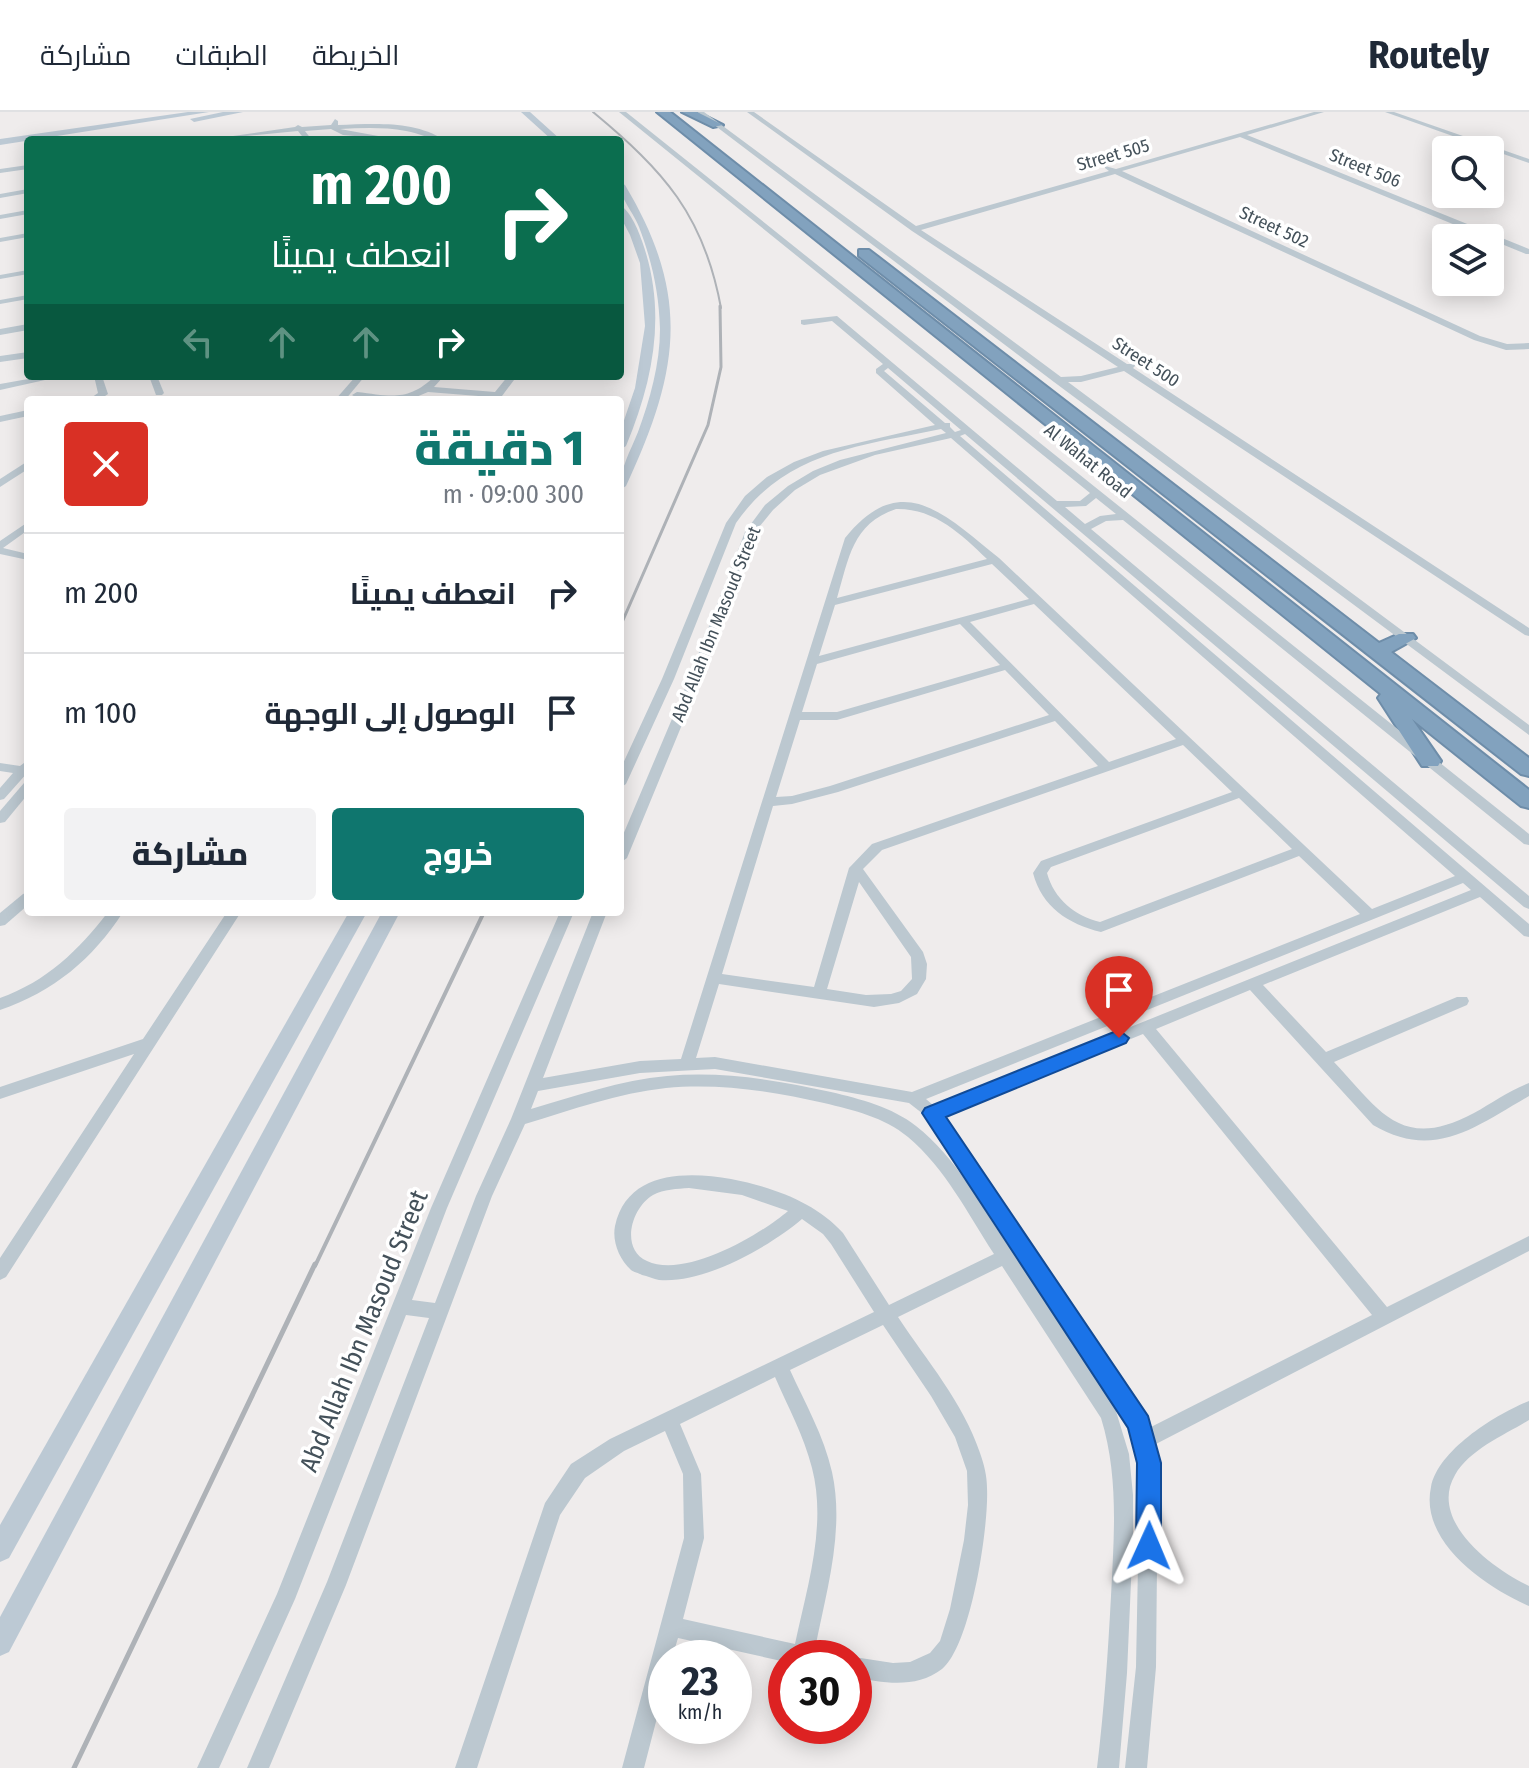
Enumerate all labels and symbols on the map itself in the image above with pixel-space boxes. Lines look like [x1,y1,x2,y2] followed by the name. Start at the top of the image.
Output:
[1074,134,1152,176] street label: Street 505
[1326,144,1404,192] street label: Street 506
[1236,201,1312,253] street label: Street 502
[1108,332,1184,392] street label: Street 500
[1040,419,1136,503] street label: Al Wahat Road
[667,523,765,725] street label: Abd Allah Ibn Masoud Street
[1085,956,1153,1038] pin
[293,1185,435,1476] street label: Abd Allah Ibn Masoud Street
[1107,1504,1191,1588] position arrow
[768,1640,872,1744] speed limit sign: 30

